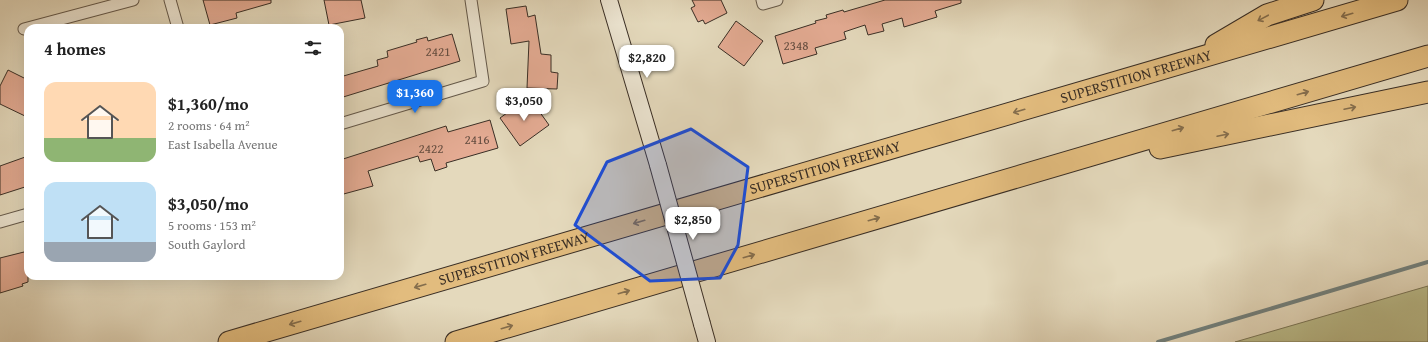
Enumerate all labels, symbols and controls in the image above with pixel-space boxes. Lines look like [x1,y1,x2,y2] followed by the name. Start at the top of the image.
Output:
[1340,12,1353,19] one-way arrow
[1257,15,1269,22] one-way arrow
[44,36,106,61] text: 4 homes
[783,36,809,55] house number: 2348
[302,37,324,59] icon: filters
[425,42,451,61] house number: 2421
[1058,44,1214,108] street label: SUPERSTITION FREEWAY
[614,45,680,79] pin: $2,820
[628,48,666,67] text: $2,820
[382,80,448,114] pin: $1,360
[396,83,434,102] text: $1,360
[491,88,557,122] pin: $3,050
[1296,89,1309,96] one-way arrow
[168,91,249,116] text: $1,360/mo
[505,91,543,110] text: $3,050
[76,98,124,146] icon: home
[1343,104,1356,112] one-way arrow
[1013,108,1026,115] one-way arrow
[168,116,250,135] text: 2 rooms · 64 m²
[1171,125,1184,132] one-way arrow
[464,130,490,149] house number: 2416
[1216,130,1229,138] one-way arrow
[168,135,278,154] text: East Isabella Avenue
[747,135,903,199] street label: SUPERSTITION FREEWAY
[418,139,444,158] house number: 2422
[168,191,249,216] text: $3,050/mo
[76,198,124,246] icon: home
[660,207,726,241] pin: $2,850
[674,210,712,229] text: $2,850
[867,215,880,222] one-way arrow
[168,216,256,235] text: 5 rooms · 153 m²
[633,219,646,226] one-way arrow
[436,226,592,290] street label: SUPERSTITION FREEWAY
[168,235,246,254] text: South Gaylord
[742,252,755,259] one-way arrow
[414,283,427,290] one-way arrow
[618,288,631,295] one-way arrow
[289,320,302,327] one-way arrow
[500,323,513,330] one-way arrow

